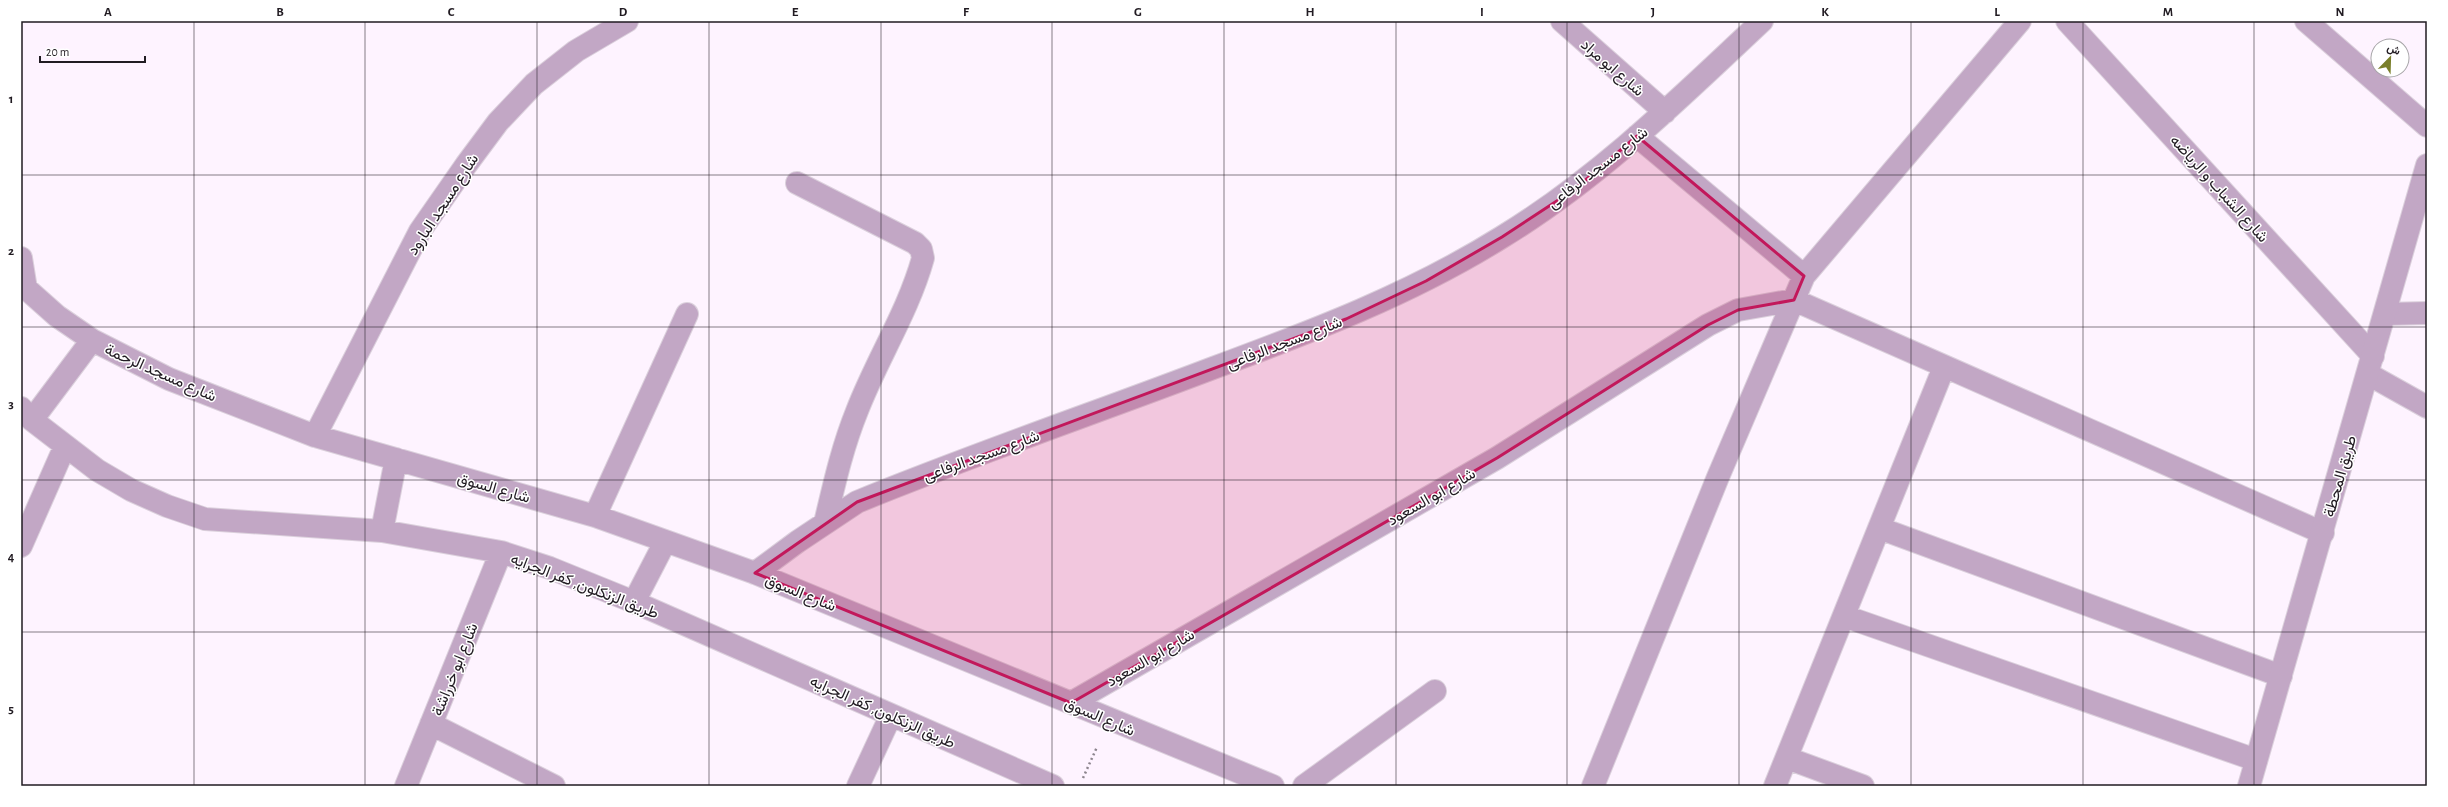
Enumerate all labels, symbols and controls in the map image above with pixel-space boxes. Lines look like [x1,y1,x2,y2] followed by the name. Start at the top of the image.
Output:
[104,6,112,19] text: A
[276,6,284,19] text: B
[448,6,455,19] text: C
[619,6,628,19] text: D
[792,6,799,19] text: E
[963,6,970,19] text: F
[1134,6,1142,19] text: G
[1305,6,1315,19] text: H
[1480,6,1484,19] text: I
[1651,6,1655,19] text: J
[1821,6,1829,19] text: K
[1994,6,2000,19] text: L
[2163,6,2173,19] text: M
[2335,6,2345,19] text: N
[1576,36,1647,102] street label: شارع ابو مراد
[40,38,145,64] scale bar
[2370,38,2410,78] north arrow
[2385,42,2402,58] text: ش
[46,46,69,58] text: 20 m
[9,93,13,106] text: 1
[1544,124,1653,214] street label: شارع مسجد الرفاعى
[2165,132,2271,247] street label: شارع الشباب و الرياضه
[404,151,484,260] street label: شارع مسجد البارود
[8,245,14,258] text: 2
[1224,314,1346,375] street label: شارع مسجد الرفاعى
[101,341,219,407] street label: شارع مسجد الرحمة
[8,398,14,411] text: 3
[921,427,1043,487] street label: شارع مسجد الرفاعى
[2321,434,2361,519] street label: طريق المحطة
[1385,465,1480,531] street label: شارع ابو السعود
[455,470,532,509] street label: شارع السوق
[508,550,661,623] street label: طريق الزنكلون, كفر الجرايه
[8,551,15,564] text: 4
[762,571,838,617] street label: شارع السوق
[429,621,484,719] street label: شارع ابو خرراشة
[1104,626,1199,692] street label: شارع ابو السعود
[807,673,958,753] street label: طريق الزنكلون, كفر الجرايه
[1061,695,1137,742] street label: شارع السوق
[8,703,14,716] text: 5

